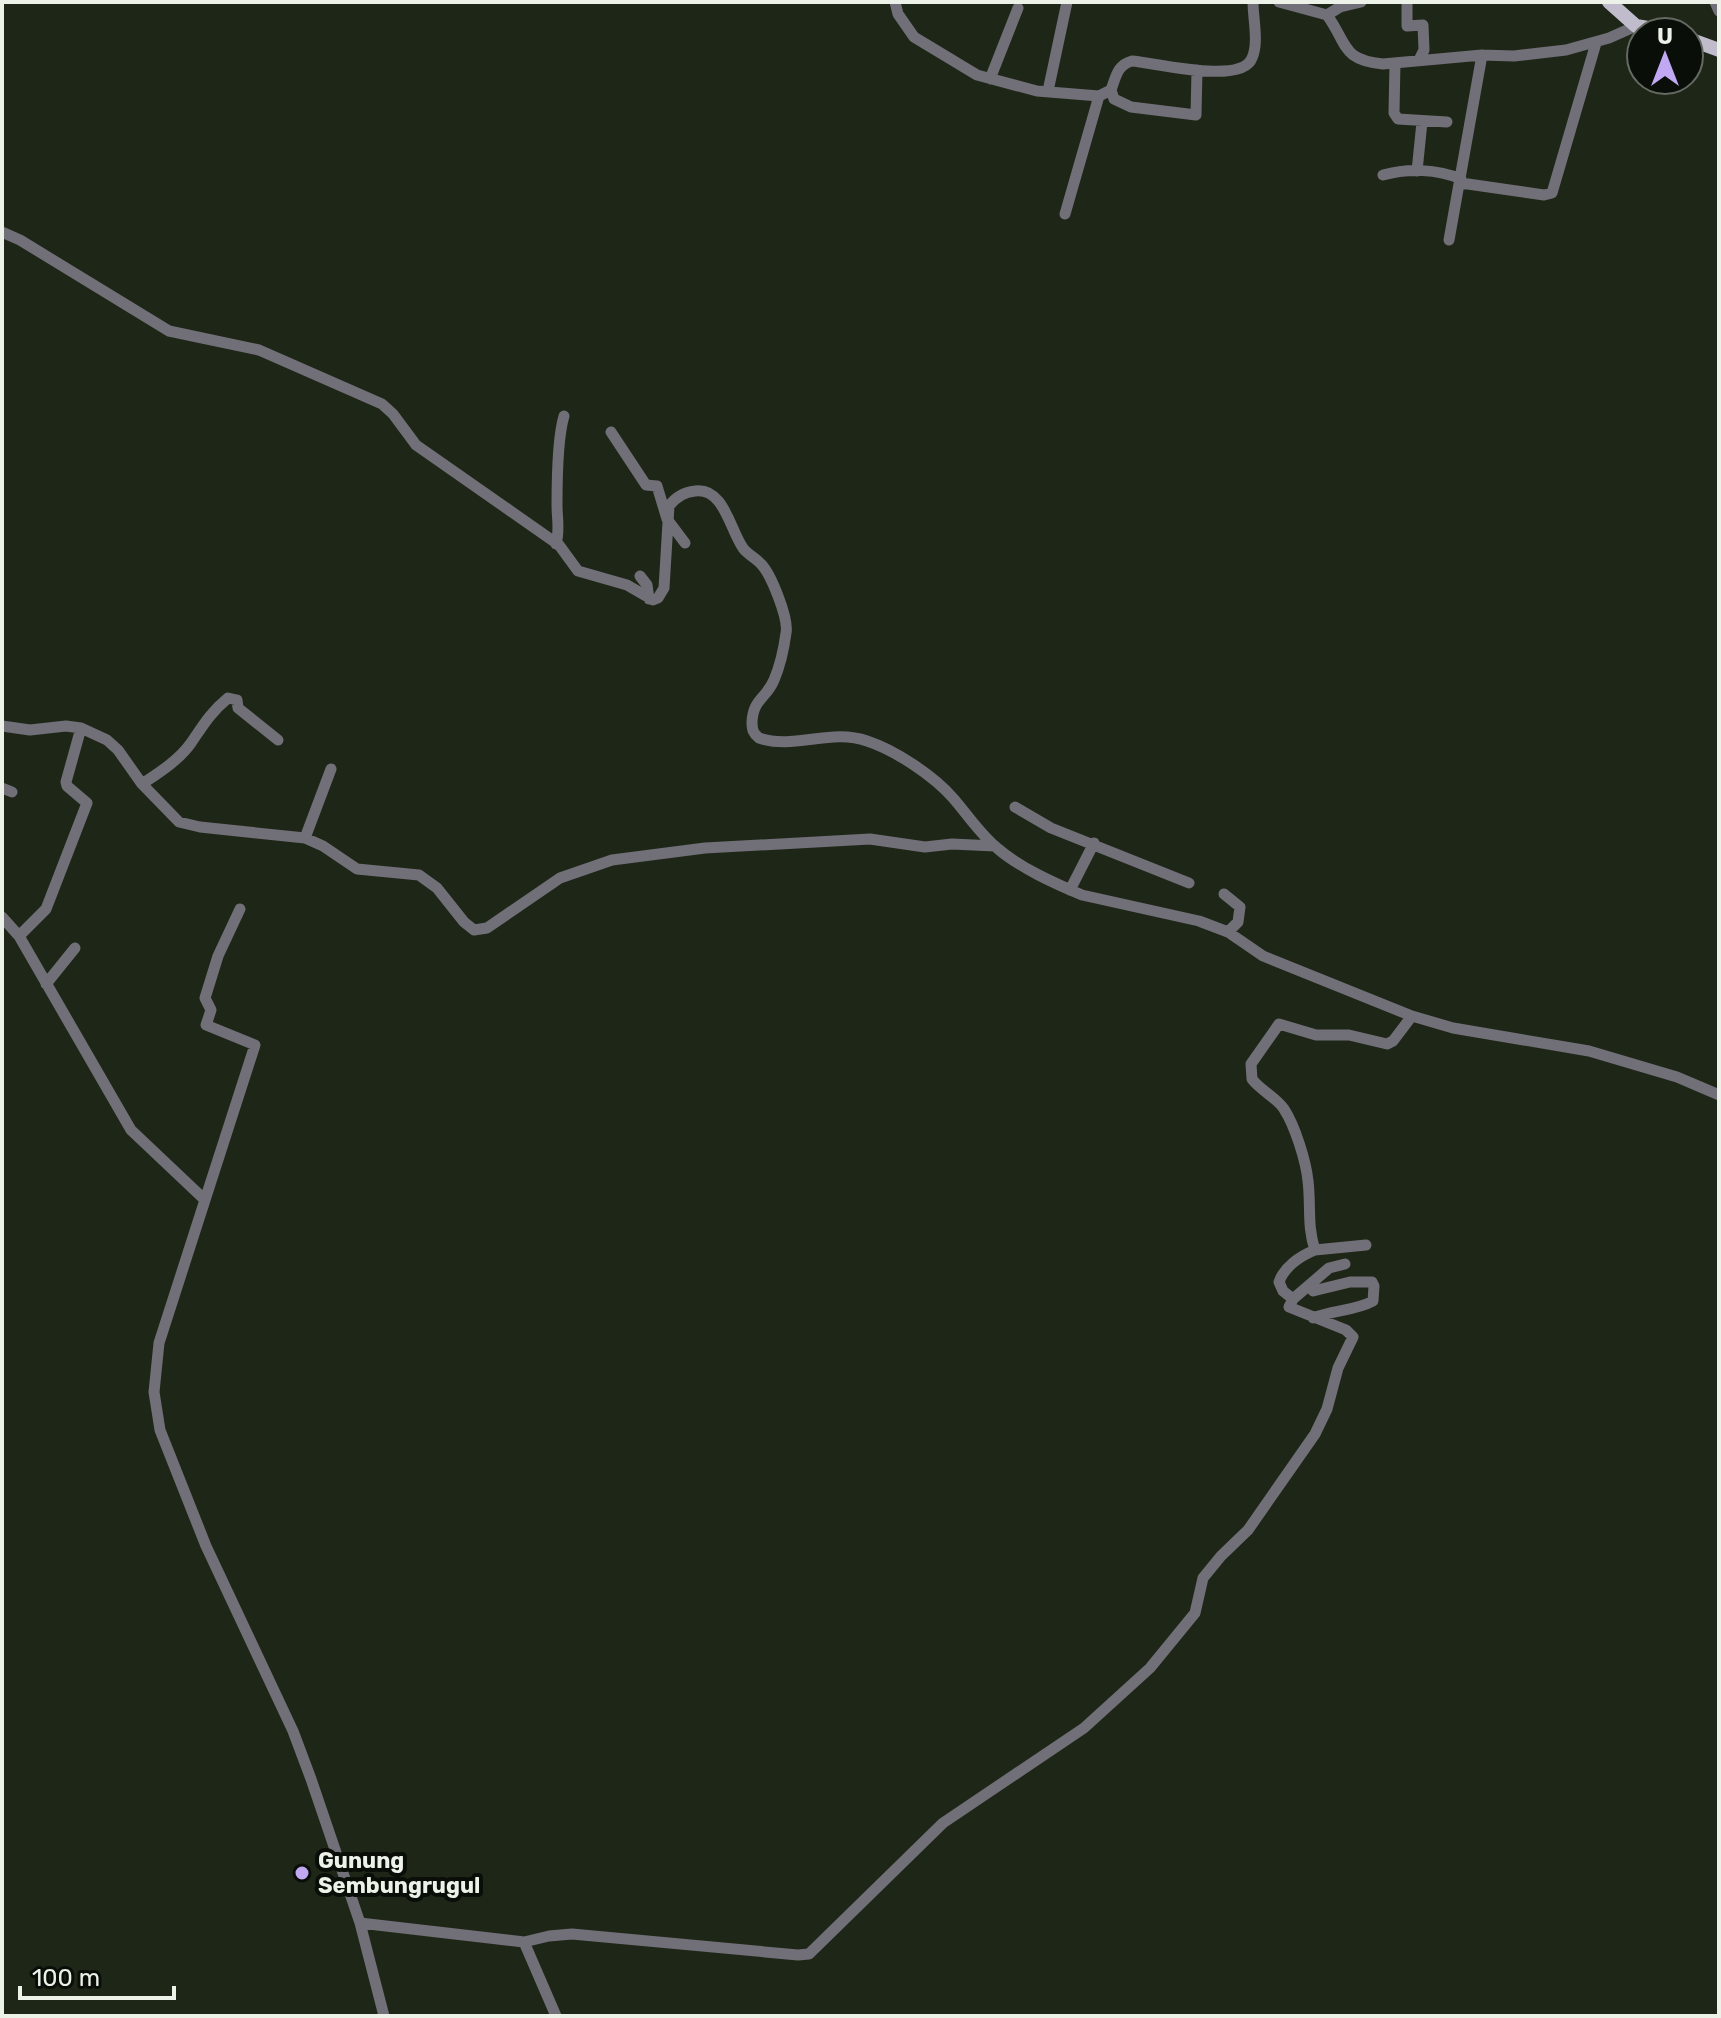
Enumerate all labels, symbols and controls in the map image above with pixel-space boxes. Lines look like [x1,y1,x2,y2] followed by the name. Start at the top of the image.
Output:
[1625,16,1705,96] north arrow
[1657,23,1673,50] text: U
[318,1847,480,1899] place label: Gunung Sembungrugul
[293,1864,311,1882] marker: Gunung Sembungrugul
[20,1950,174,2000] scale bar
[32,1964,100,1992] text: 100 m

